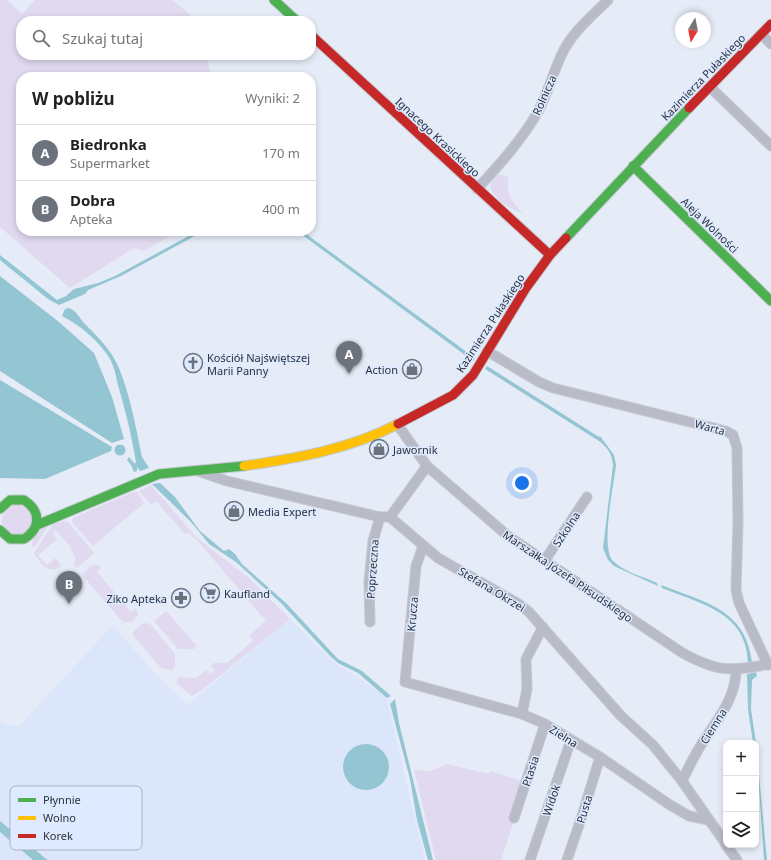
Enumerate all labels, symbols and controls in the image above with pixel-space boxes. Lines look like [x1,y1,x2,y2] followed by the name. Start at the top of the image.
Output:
[675,12,711,48] north arrow
[16,16,316,60] search box
[30,27,52,49] icon: search
[62,28,143,48] text: Szukaj tutaj
[658,30,749,124] street label: Kazimierza Pułaskiego
[528,72,560,118] street label: Rolnicza
[32,87,115,110] text: W pobliżu
[245,89,300,107] text: Wyniki: 2
[393,94,484,180] street label: Ignacego Krasickiego
[70,134,147,154] text: Biedronka
[41,144,50,162] text: A
[262,144,300,162] text: 170 m
[70,154,150,172] text: Supermarket
[70,190,115,210] text: Dobra
[678,194,742,256] street label: Aleja Wolności
[41,200,49,218] text: B
[262,200,300,218] text: 400 m
[70,210,113,228] text: Apteka
[452,270,528,375] street label: Kazimierza Pułaskiego
[336,341,362,374] pin: A
[207,350,310,378] place label: Kościół Najświętszej Marii Panny
[182,352,204,374] church icon: Kościół Najświętszej Marii Panny
[401,358,423,380] shop icon: Action
[365,362,398,377] place label: Action
[693,416,727,438] street label: Warta
[368,438,390,460] shop icon: Jawornik
[392,442,438,457] place label: Jawornik
[512,473,532,493] your location
[223,500,245,522] shop icon: Media Expert
[248,504,316,519] place label: Media Expert
[549,508,583,550] street label: Szkolna
[500,527,636,625] street label: Marszałka Józefa Piłsudskiego
[362,539,382,599] street label: Poprzeczna
[456,563,528,615] street label: Stefana Okrzei
[56,571,82,604] pin: B
[199,582,221,604] supermarket icon: Kaufland
[224,586,270,601] place label: Kaufland
[170,587,192,609] pharmacy icon: Ziko Apteka
[106,591,167,606] place label: Ziko Apteka
[403,596,421,632] street label: Krucza
[696,705,730,747] street label: Ciemna
[547,721,581,751] street label: Zielna
[723,740,759,848] map controls
[723,740,759,776] button: +
[518,754,542,788] street label: Ptasia
[723,776,759,812] button: −
[539,782,563,818] street label: Widok
[10,786,142,850] legend
[43,792,81,807] text: Płynnie
[573,793,595,825] street label: Pusta
[43,810,76,825] text: Wolno
[723,812,759,848] button: layers
[43,828,73,843] text: Korek

